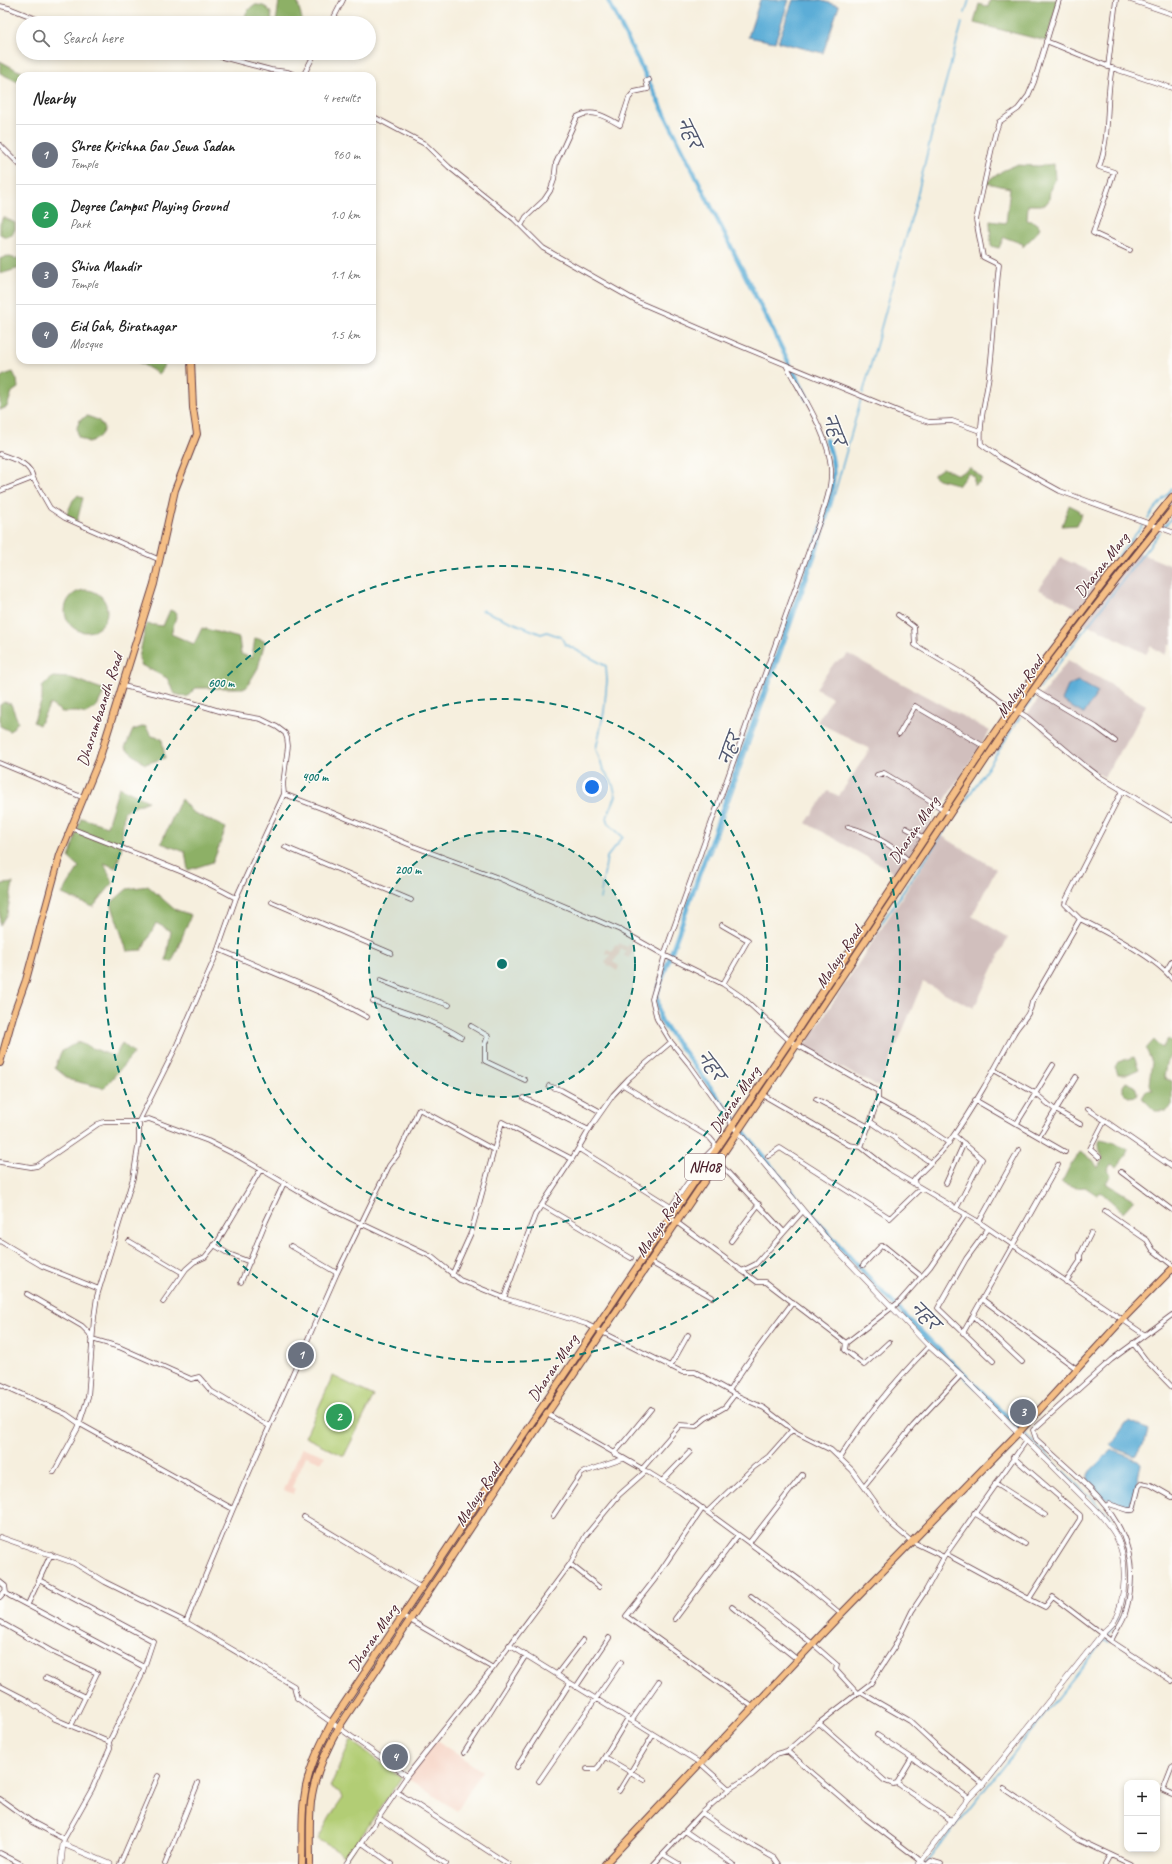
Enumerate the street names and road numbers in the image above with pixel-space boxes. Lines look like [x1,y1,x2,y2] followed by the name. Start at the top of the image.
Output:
[1071,528,1134,601] street label: Dharan Marg
[72,649,128,769] street label: Dharambaandh Road
[992,650,1050,722] street label: Malaya Road
[884,792,944,867] street label: Dharan Marg
[811,920,868,992] street label: Malaya Road
[705,1062,765,1137] street label: Dharan Marg
[685,1154,725,1180] road number: NH08
[631,1189,688,1261] street label: Malaya Road
[523,1330,583,1405] street label: Dharan Marg
[450,1458,507,1530] street label: Malaya Road
[343,1600,403,1675] street label: Dharan Marg

